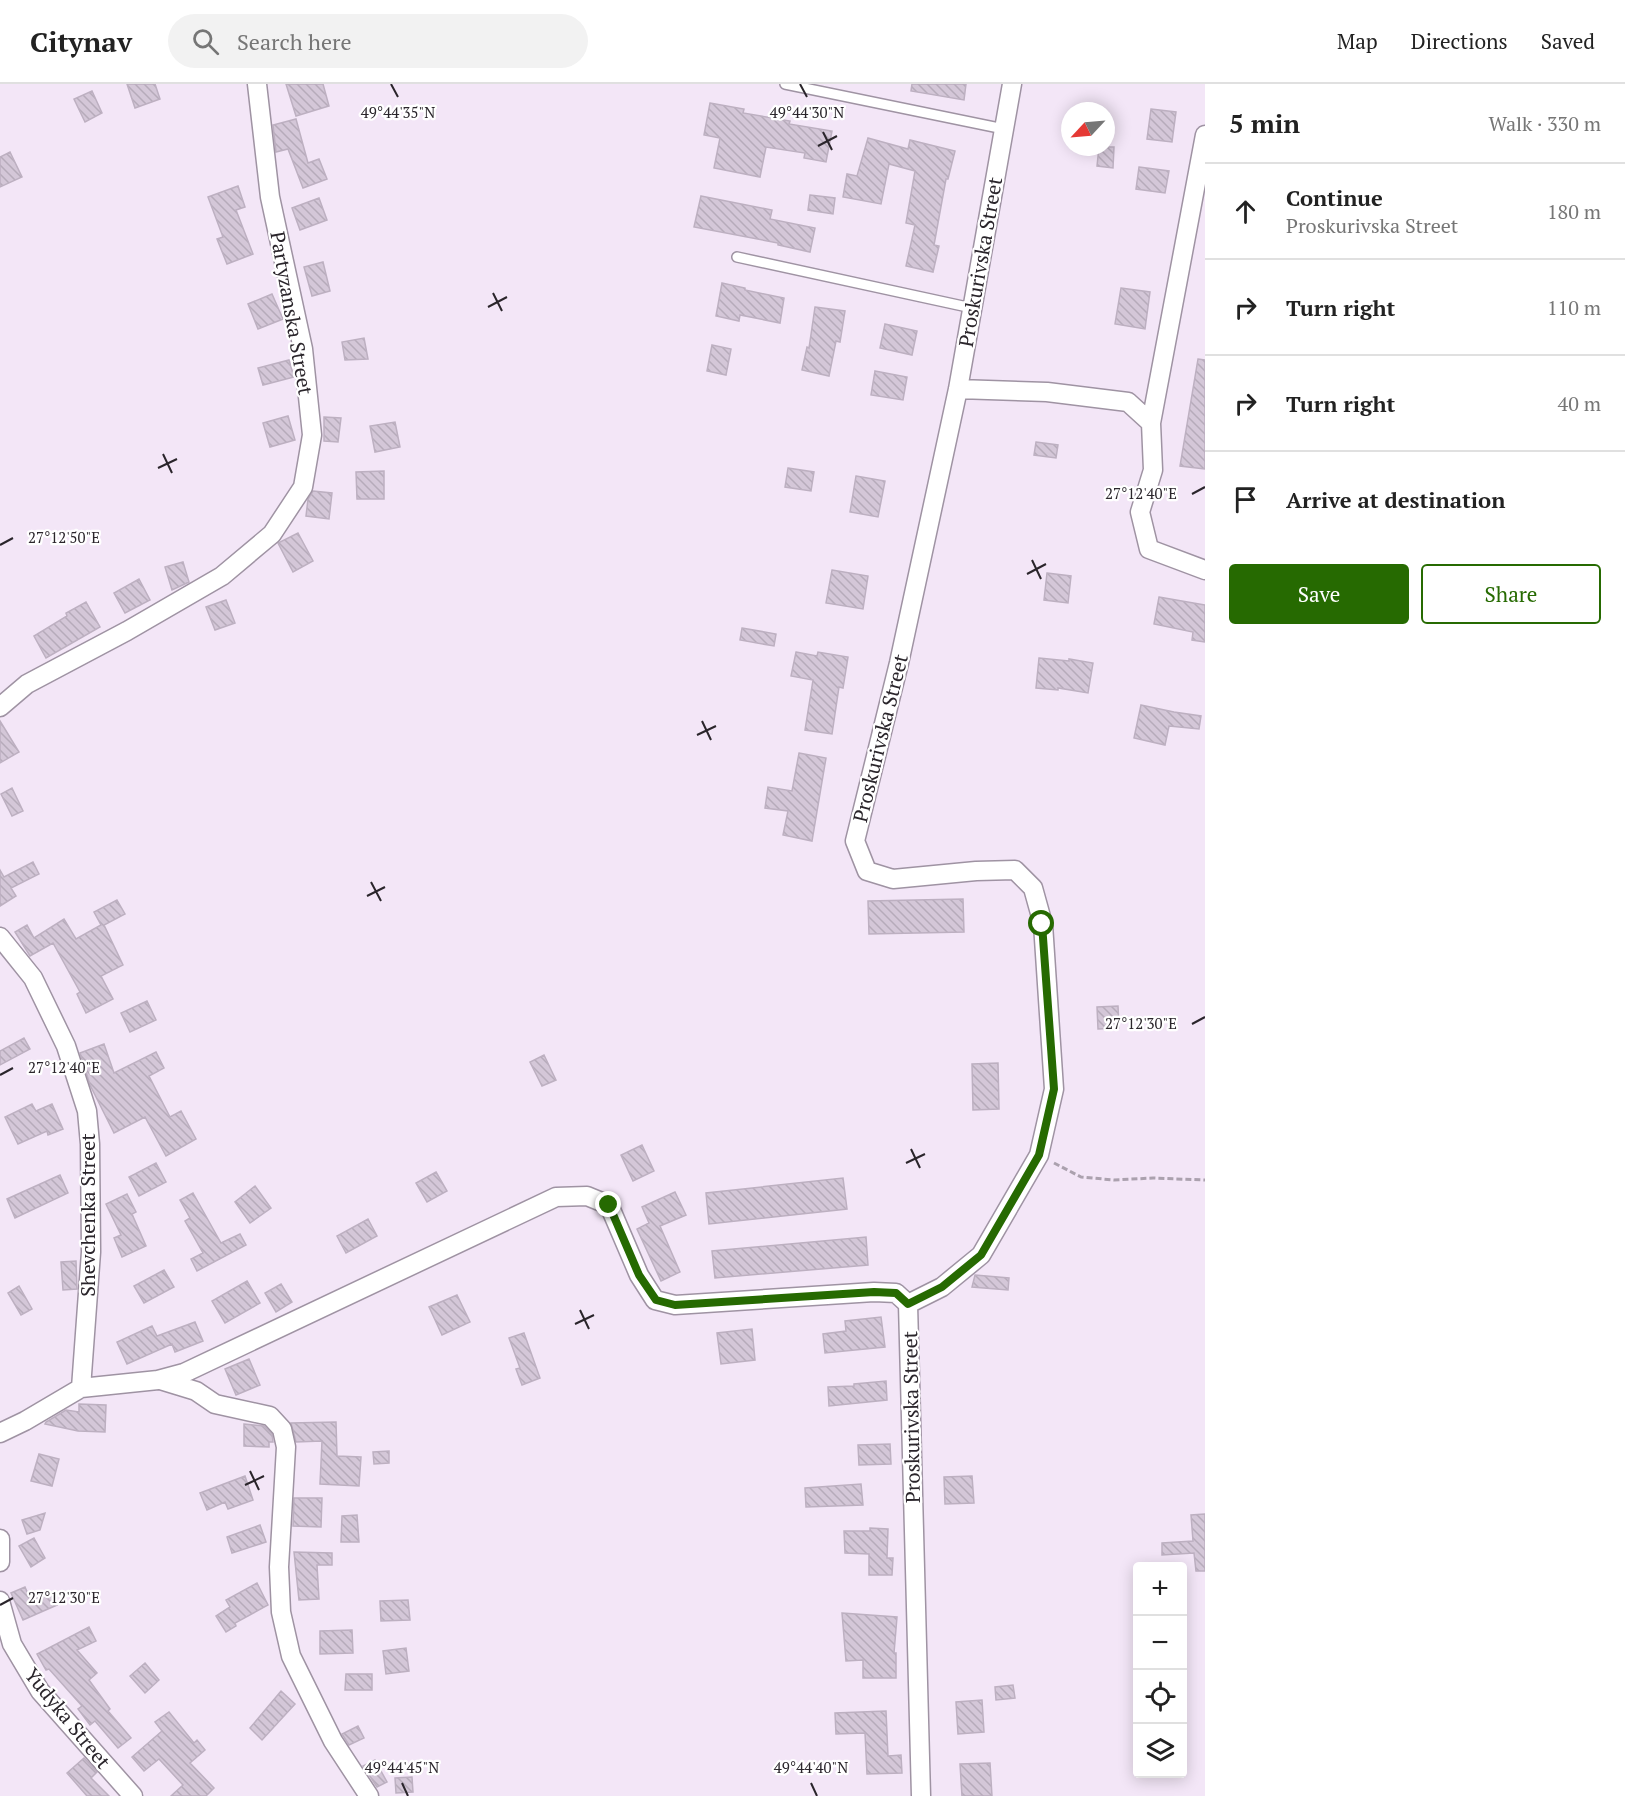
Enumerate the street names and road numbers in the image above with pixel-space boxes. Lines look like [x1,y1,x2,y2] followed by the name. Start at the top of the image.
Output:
[952,174,1008,349] street label: Proskurivska Street
[264,229,320,398] street label: Partyzanska Street
[846,651,914,825] street label: Proskurivska Street
[74,1133,101,1297] street label: Shevchenka Street
[896,1330,926,1503] street label: Proskurivska Street
[19,1662,117,1775] street label: Yudyka Street

